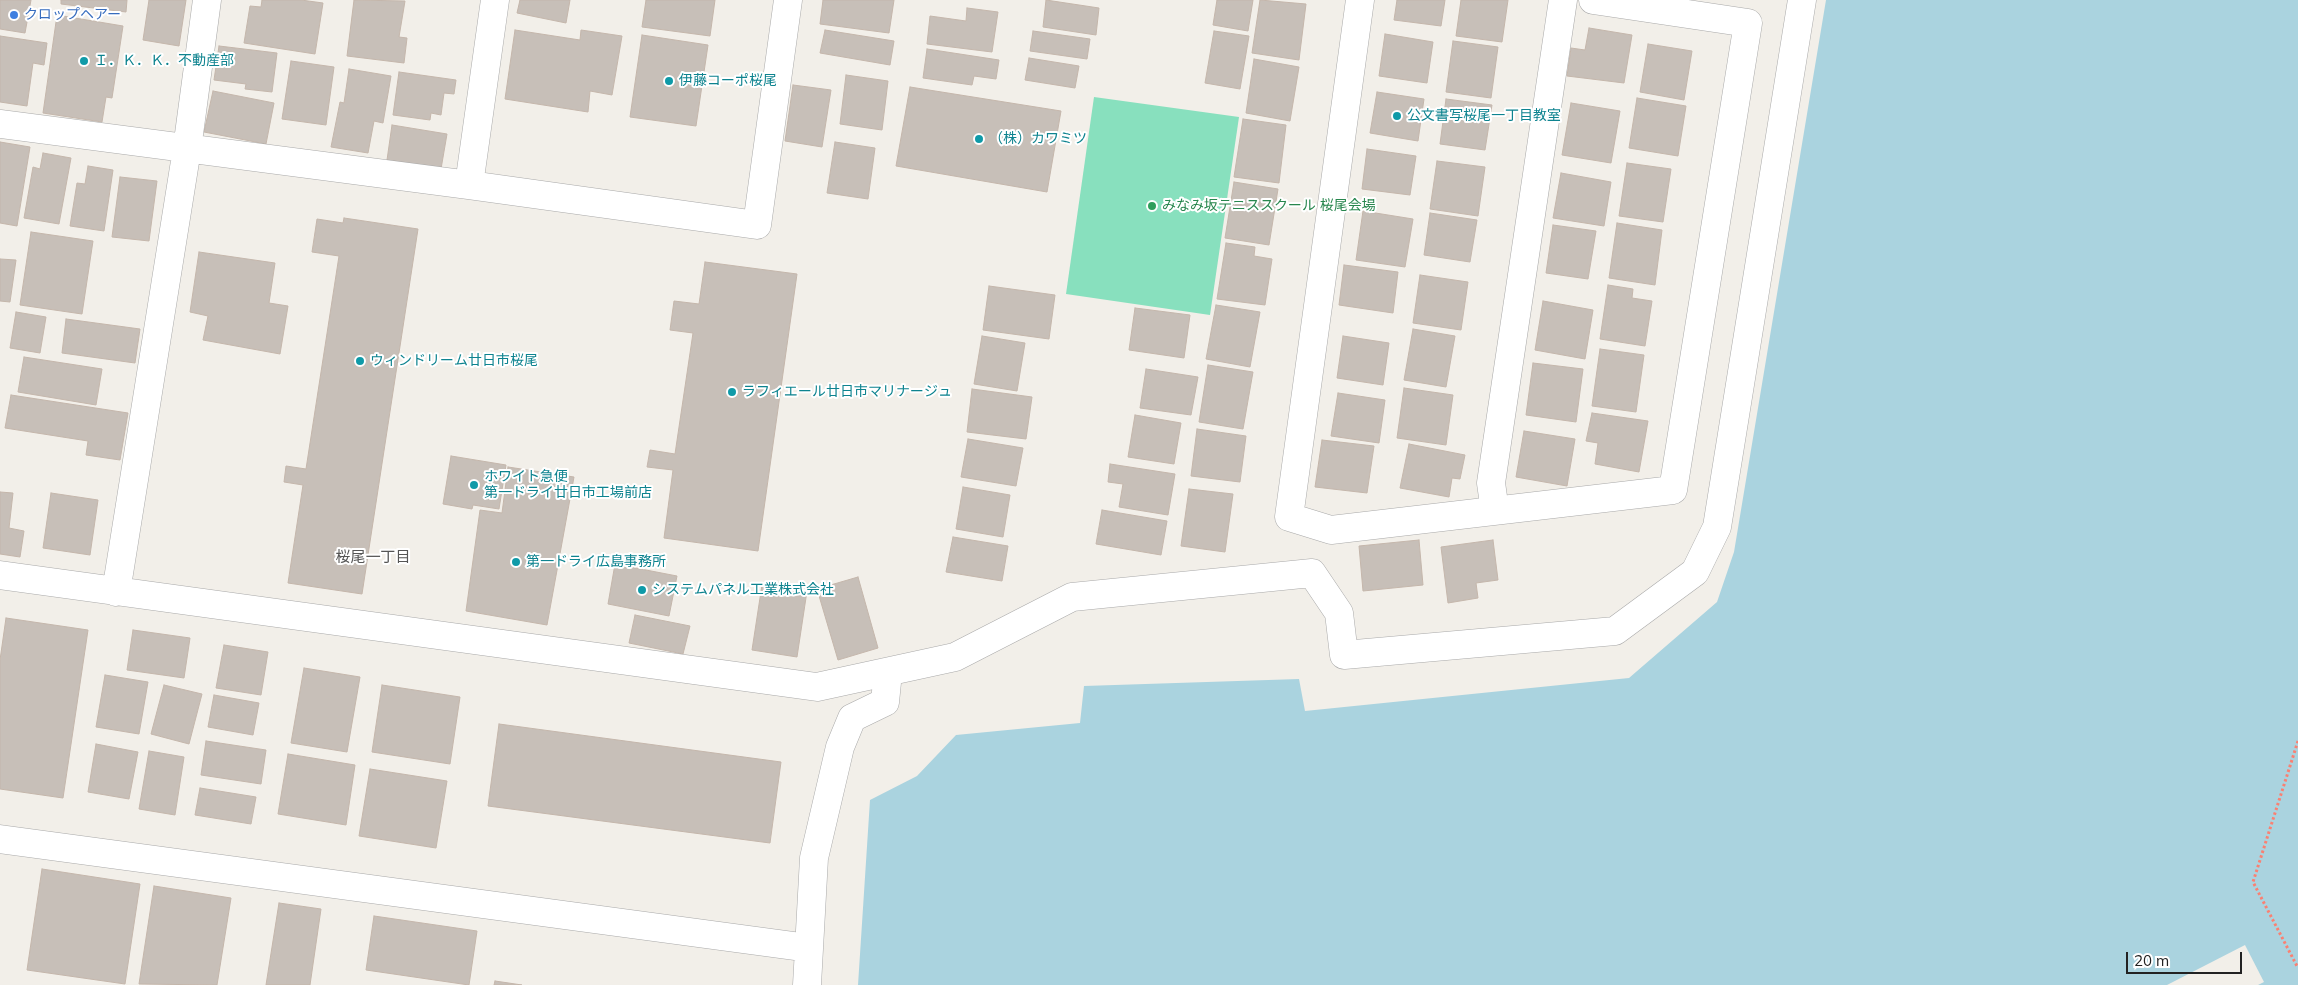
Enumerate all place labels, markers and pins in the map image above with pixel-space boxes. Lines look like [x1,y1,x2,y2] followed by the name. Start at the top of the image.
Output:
[24,7,121,23] place label: クロップヘアー
[8,9,20,21] marker: クロップヘアー
[94,53,234,69] place label: Ｉ．Ｋ．Ｋ．不動産部
[78,55,90,67] marker: Ｉ．Ｋ．Ｋ．不動産部
[679,73,777,89] place label: 伊藤コーポ桜尾
[663,75,675,87] marker: 伊藤コーポ桜尾
[1407,108,1561,124] place label: 公文書写桜尾一丁目教室
[1391,110,1403,122] marker: 公文書写桜尾一丁目教室
[989,131,1087,147] place label: （株）カワミツ
[973,133,985,145] marker: （株）カワミツ
[1162,198,1376,214] place label: みなみ坂テニススクール 桜尾会場
[1146,200,1158,212] marker: みなみ坂テニススクール 桜尾会場
[370,353,538,369] place label: ウィンドリーム廿日市桜尾
[354,355,366,367] marker: ウィンドリーム廿日市桜尾
[742,384,952,400] place label: ラフィエール廿日市マリナージュ
[726,386,738,398] marker: ラフィエール廿日市マリナージュ
[484,469,652,502] place label: ホワイト急便 第一ドライ廿日市工場前店
[468,479,480,491] marker: ホワイト急便 第一ドライ廿日市工場前店
[526,554,666,570] place label: 第一ドライ広島事務所
[510,556,522,568] marker: 第一ドライ広島事務所
[652,582,834,598] place label: システムパネル工業株式会社
[636,584,648,596] marker: システムパネル工業株式会社

